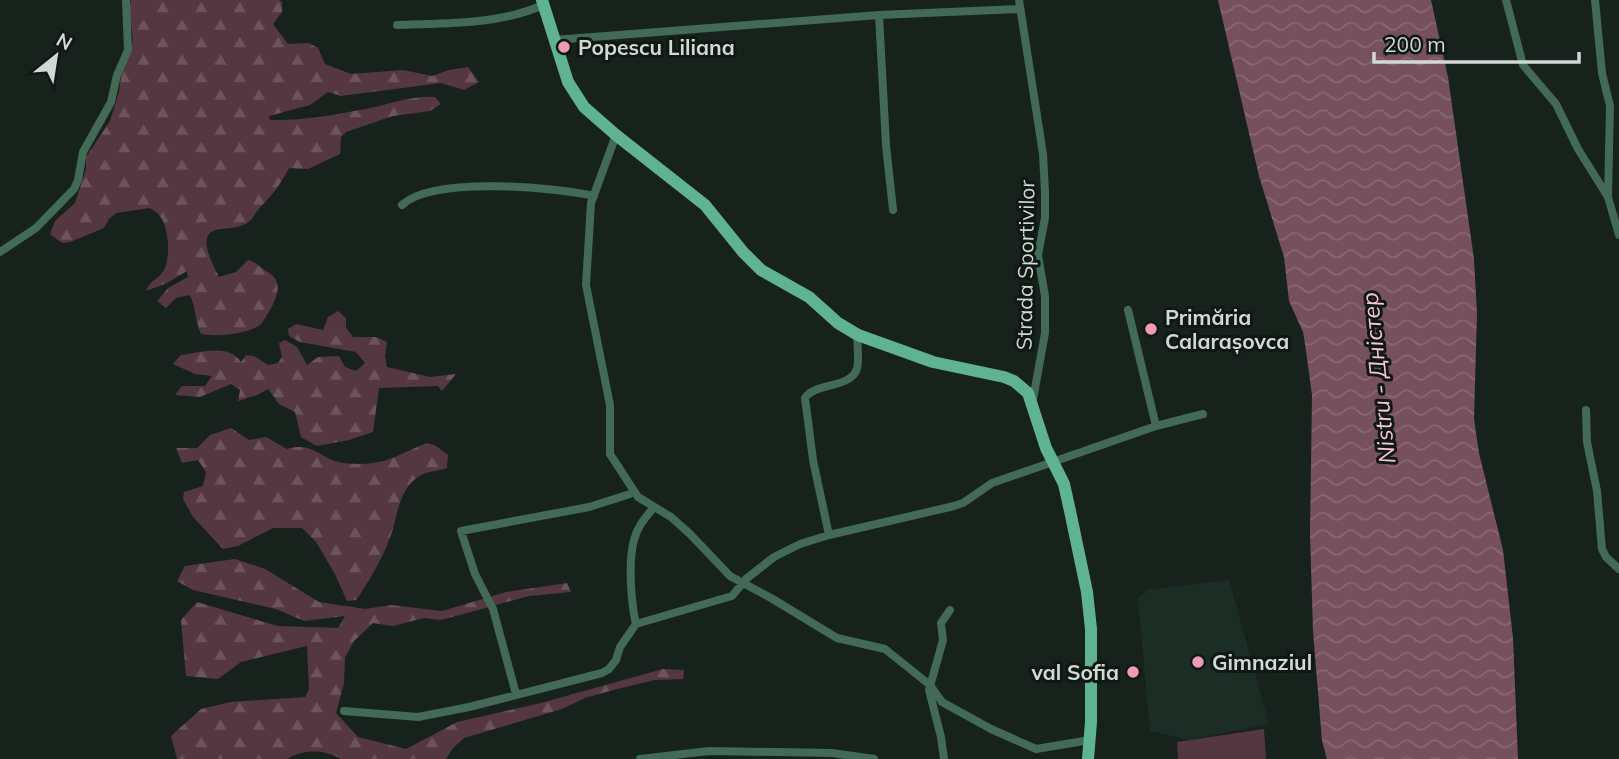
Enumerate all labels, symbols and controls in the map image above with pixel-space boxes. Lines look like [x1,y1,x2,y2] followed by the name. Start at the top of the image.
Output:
[21,21,91,91] north arrow
[1374,21,1579,65] scale bar
[52,27,77,55] text: N
[1384,31,1446,57] text: 200 m
[578,34,735,60] place label: Popescu Liliana
[556,39,572,55] marker: Popescu Liliana
[1011,179,1039,350] street label: Strada Sportivilor
[1355,291,1401,465] water label: Nistru - Дністер
[1165,304,1289,355] place label: Primăria Calarașovca
[1143,321,1159,337] marker: Primăria Calarașovca
[1212,649,1312,675] place label: Gimnaziul
[1190,654,1206,670] marker: Gimnaziul
[1030,659,1119,685] place label: val Sofia
[1125,664,1141,680] marker: val Sofia

